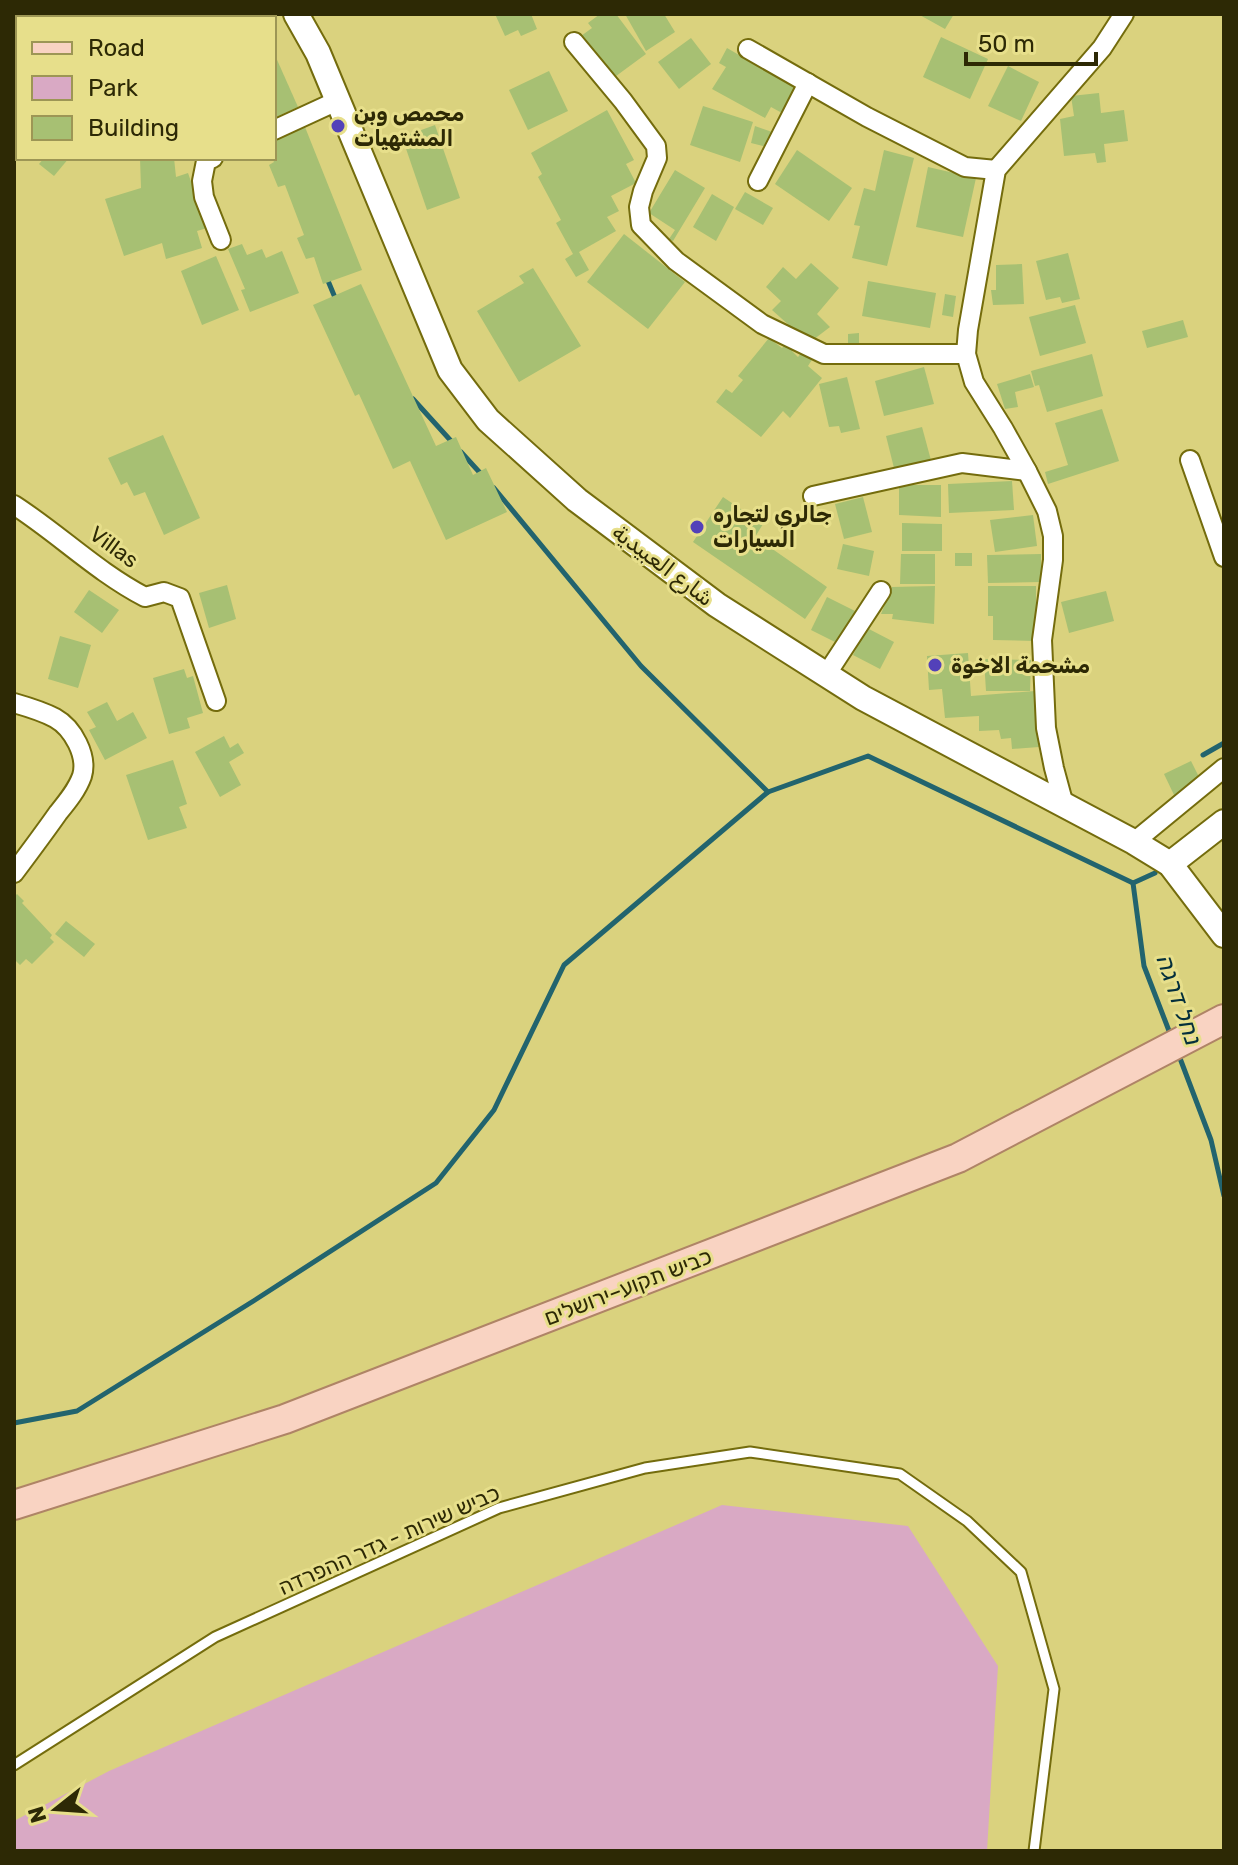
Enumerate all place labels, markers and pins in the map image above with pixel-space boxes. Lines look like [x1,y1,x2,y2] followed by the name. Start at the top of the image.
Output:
[354,100,464,152] place label: محمص وبن المشتهيات
[329,117,347,135] marker: محمص وبن المشتهيات
[713,501,832,553] place label: جالري لتجاره السيارات
[688,518,706,536] marker: جالري لتجاره السيارات
[951,652,1090,679] place label: مشحمة الاخوة
[926,656,944,674] marker: مشحمة الاخوة

